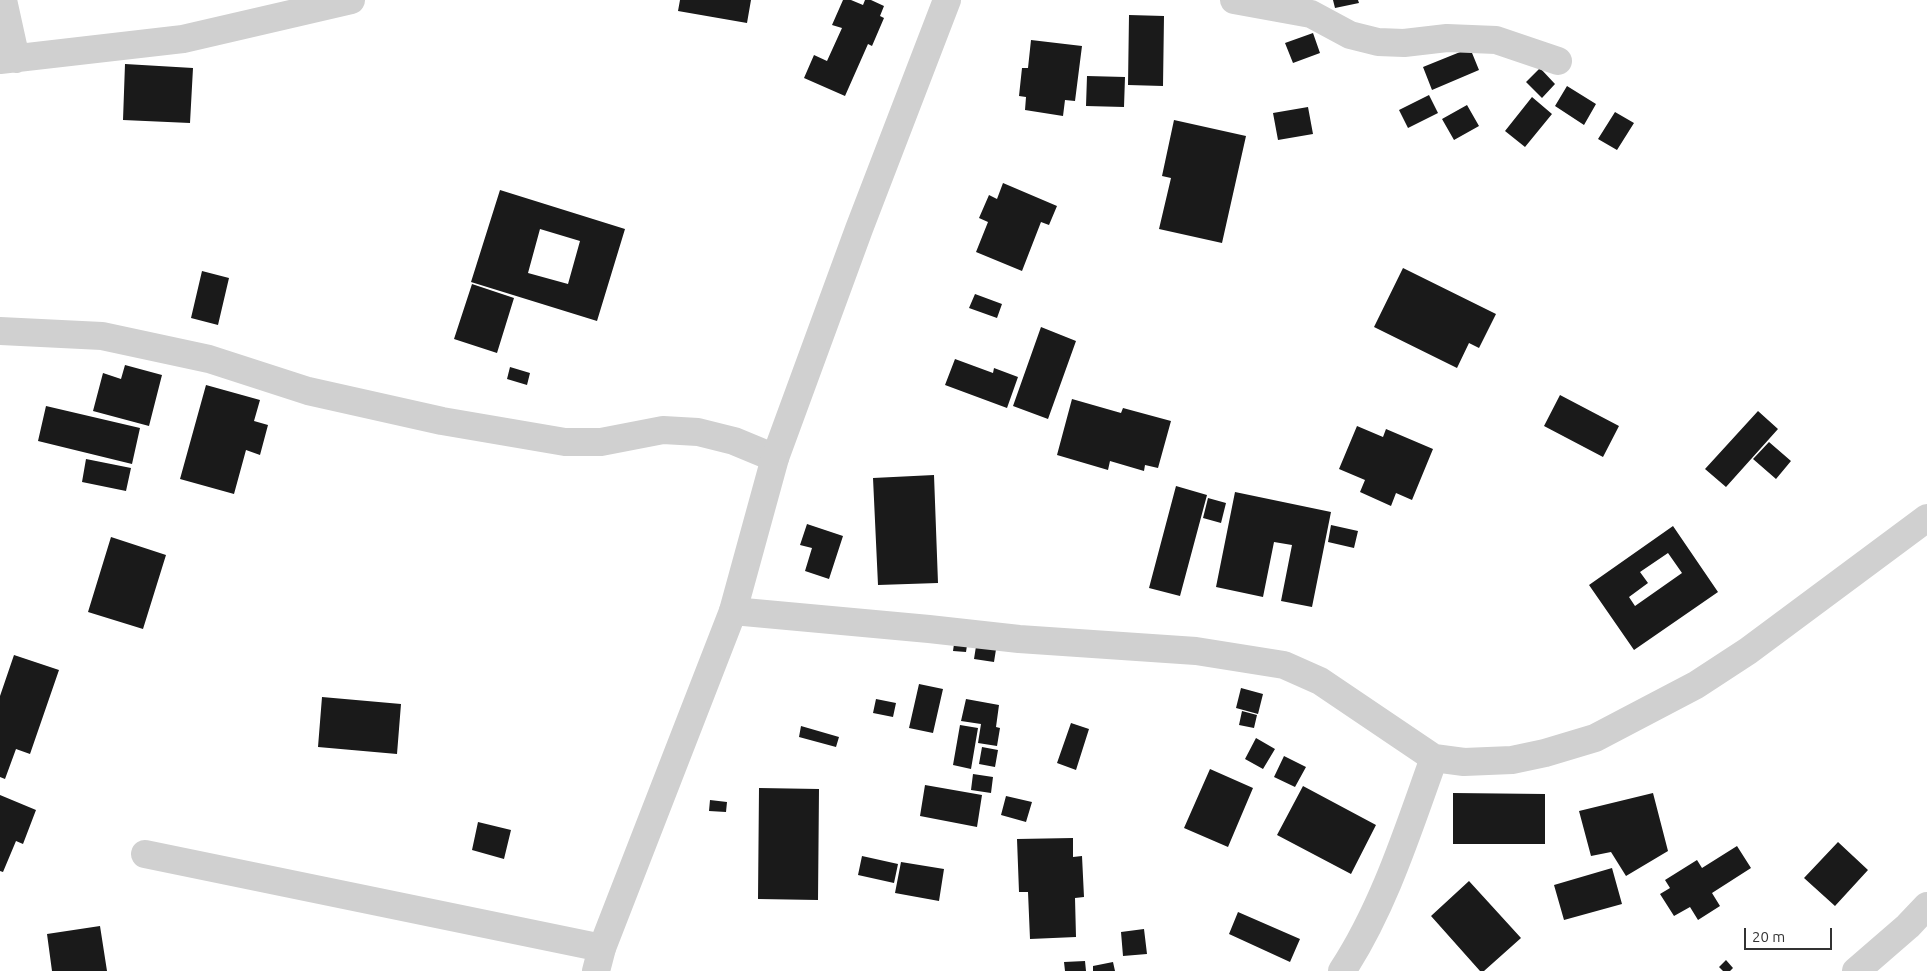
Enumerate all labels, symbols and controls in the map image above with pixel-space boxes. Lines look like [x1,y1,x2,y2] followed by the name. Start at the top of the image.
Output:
[1747,918,1834,950] scale bar
[1752,928,1785,945] text: 20 m

